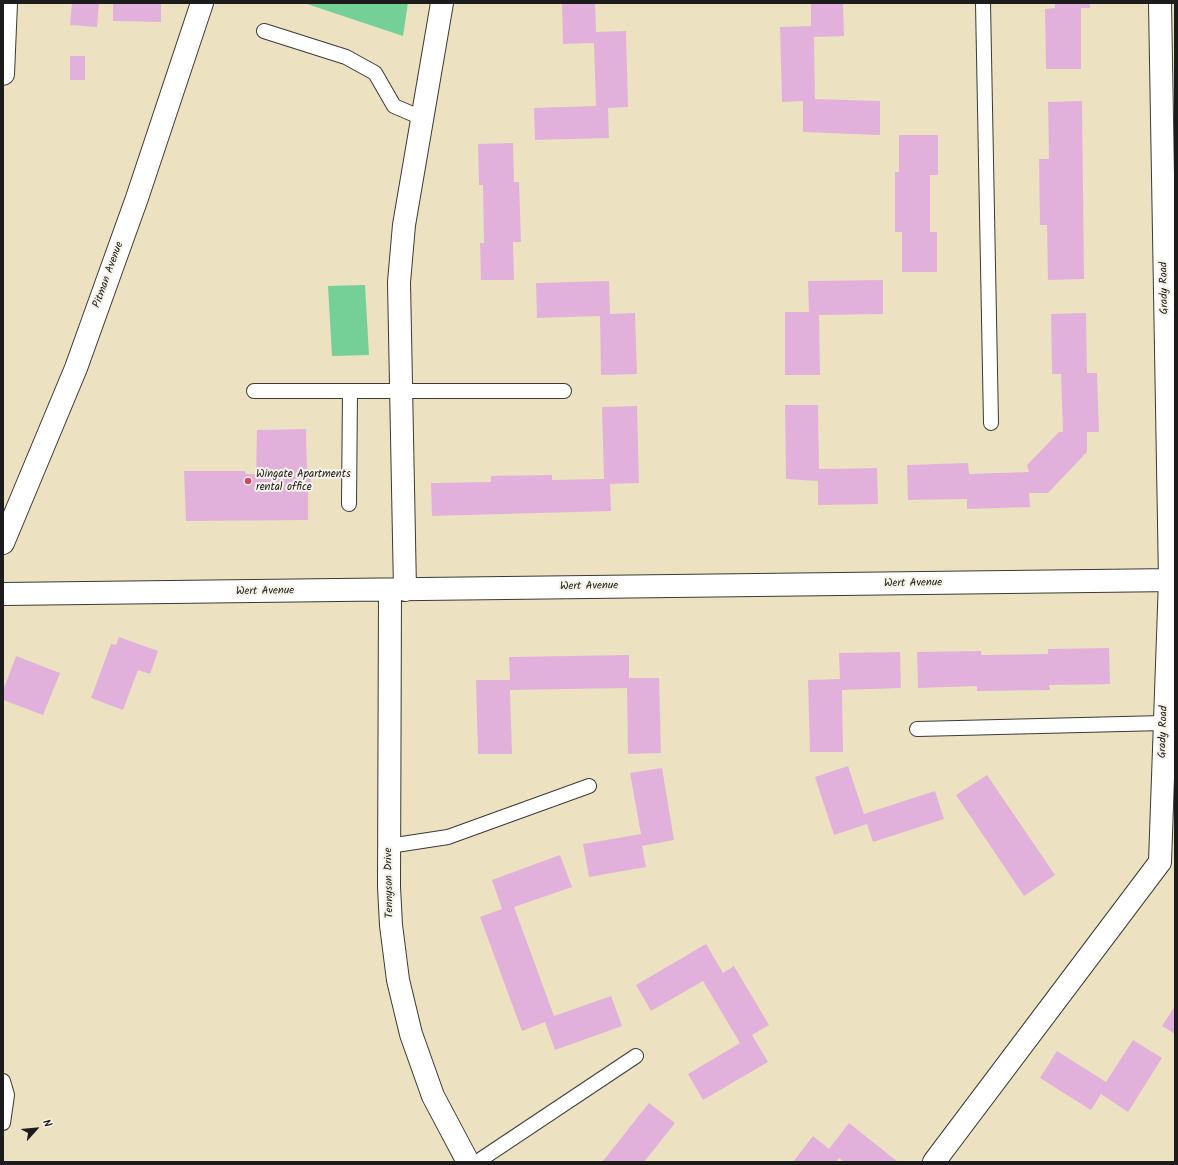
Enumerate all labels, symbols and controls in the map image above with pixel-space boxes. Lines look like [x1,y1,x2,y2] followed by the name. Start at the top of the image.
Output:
[91,240,127,310] street label: Pitman Avenue
[1158,262,1172,314] street label: Grady Road
[256,468,351,494] place label: Wingate Apartments rental office
[243,476,253,486] marker: Wingate Apartments rental office
[884,577,942,591] street label: Wert Avenue
[560,580,618,594] street label: Wert Avenue
[236,585,294,599] street label: Wert Avenue
[1156,705,1172,759] street label: Grady Road
[383,848,397,918] street label: Tennyson Drive
[16,1109,56,1149] north arrow
[37,1116,56,1131] text: N

